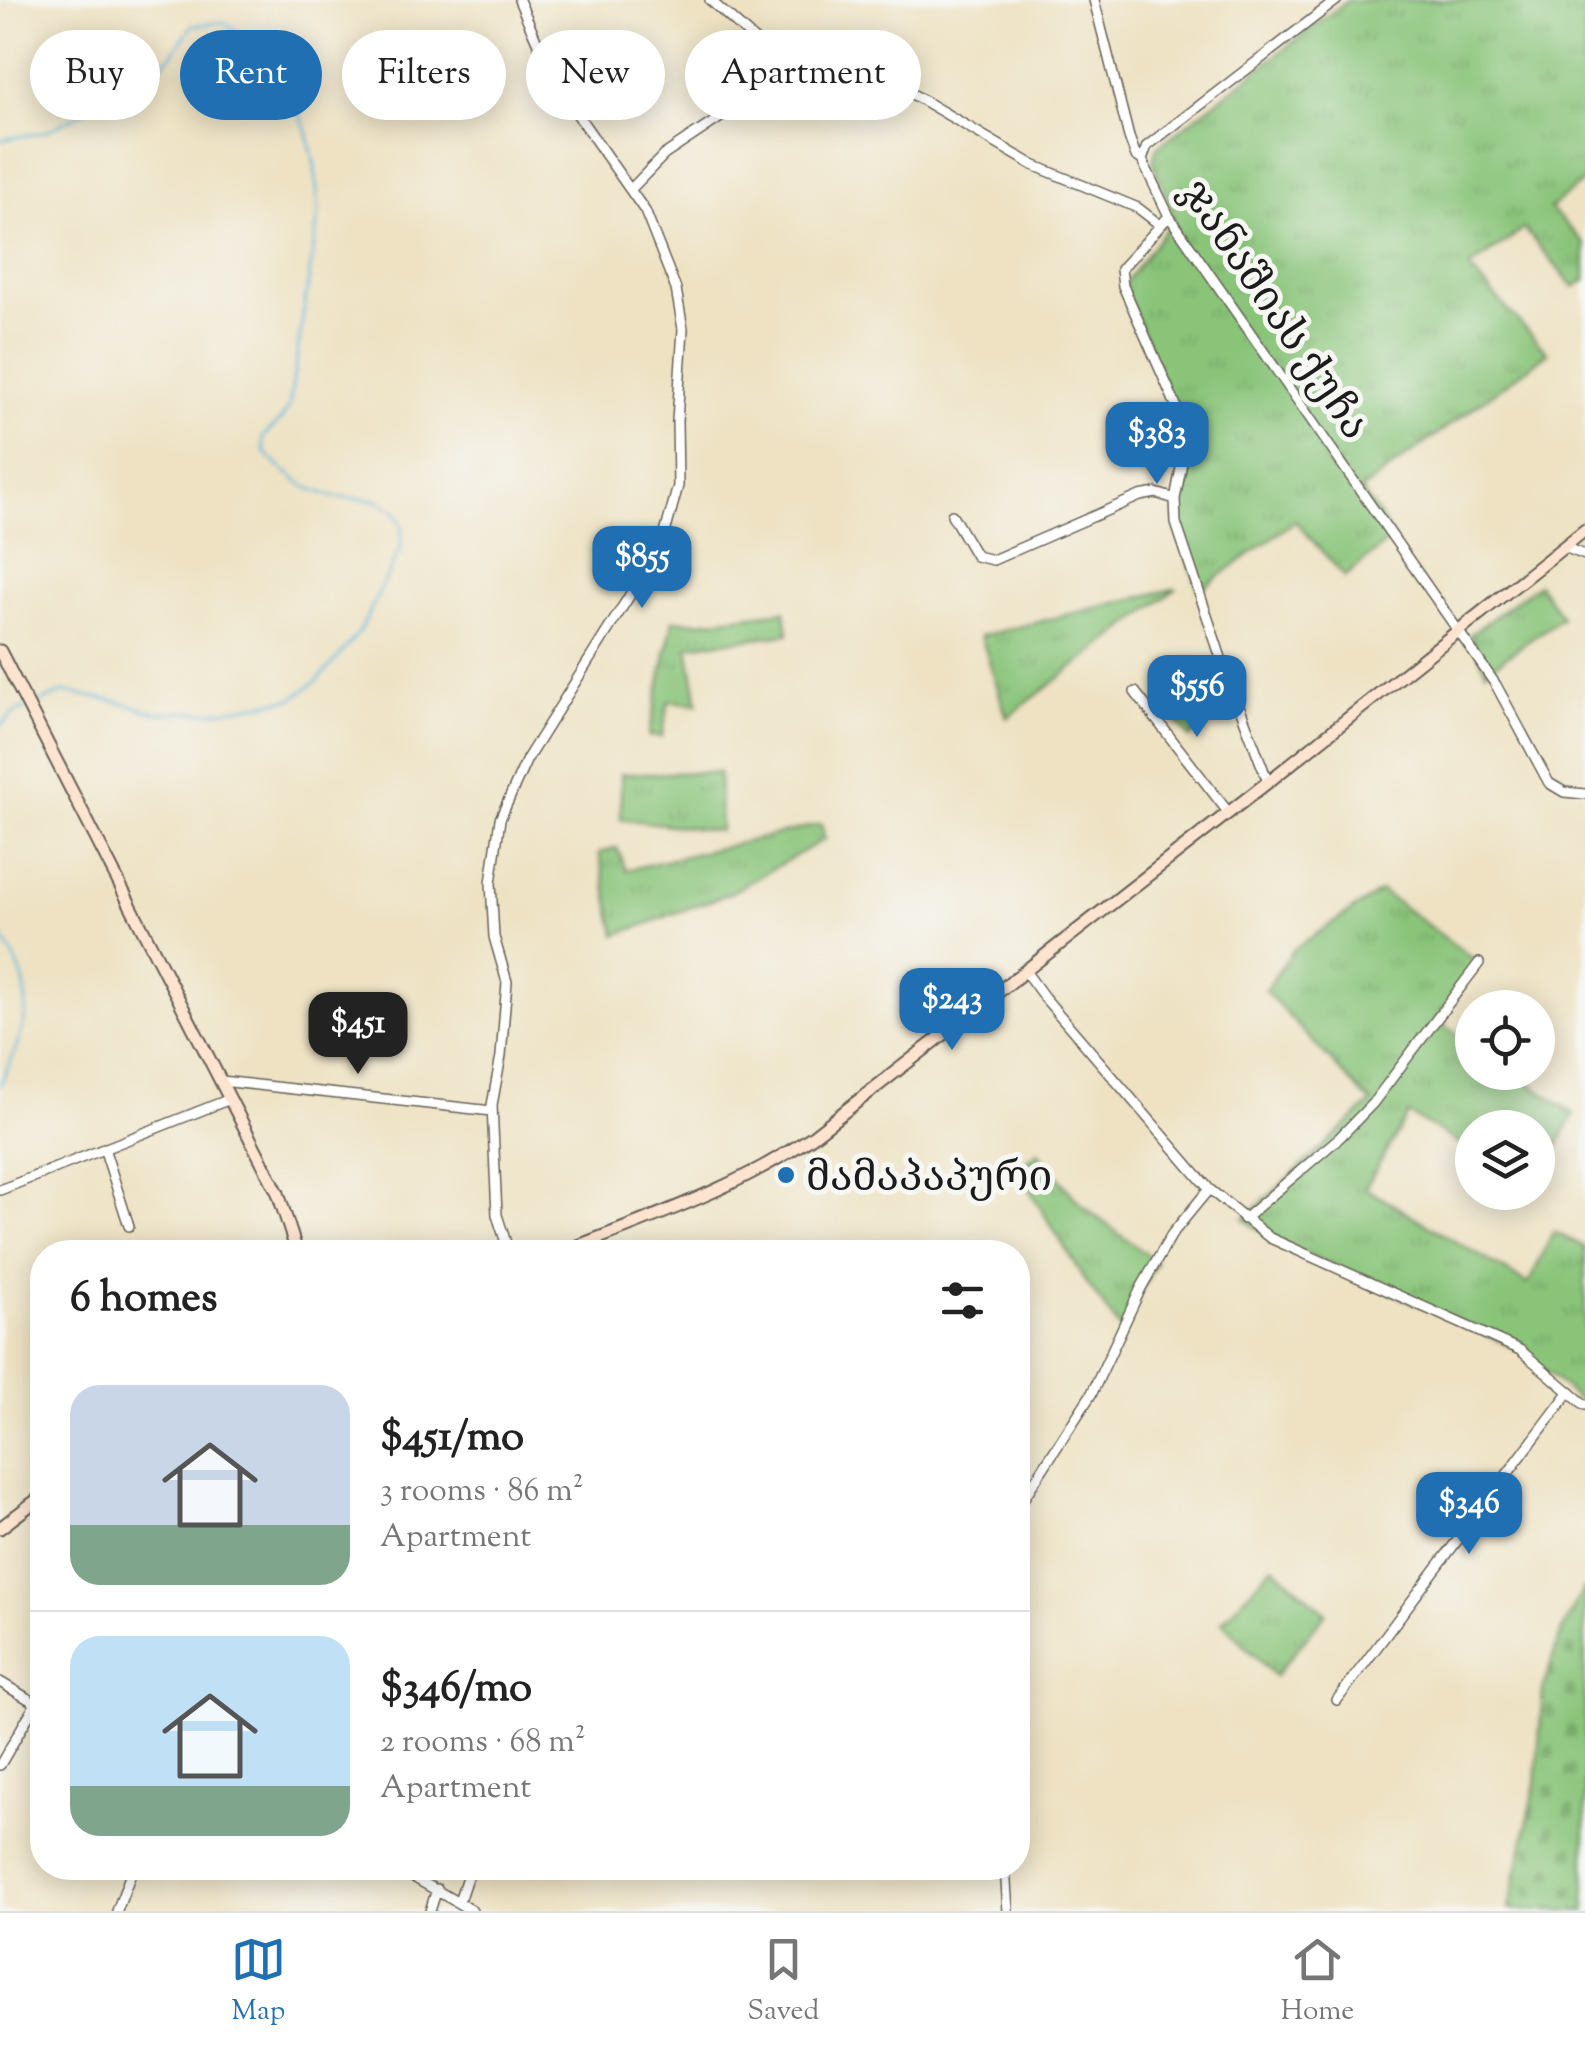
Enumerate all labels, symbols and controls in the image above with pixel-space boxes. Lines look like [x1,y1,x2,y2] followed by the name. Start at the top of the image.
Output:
[30,30,160,120] chip: Buy
[180,30,322,120] chip: Rent
[342,30,506,120] chip: Filters
[526,30,665,120] chip: New
[685,30,921,120] chip: Apartment
[1163,168,1382,453] street label: ჯანაშიას ქუჩა
[1098,402,1216,487] pin: $383
[1128,411,1186,457] text: $383
[583,526,701,611] pin: $855
[614,535,670,581] text: $855
[1138,655,1256,740] pin: $556
[1169,664,1225,710] text: $556
[893,968,1011,1053] pin: $243
[921,977,983,1023] text: $243
[1455,990,1555,1210] map controls
[1455,990,1555,1090] button: locate
[299,992,417,1077] pin: $451
[330,1001,386,1047] text: $451
[1455,1110,1555,1210] button: layers
[806,1150,1052,1210] place label: მამაპაპური
[775,1164,797,1186] marker: მამაპაპური
[70,1270,217,1330] text: 6 homes
[935,1273,990,1328] icon: filters
[380,1409,524,1469] text: $451/mo
[150,1425,270,1545] icon: home
[380,1469,583,1515] text: 3 rooms · 86 m²
[1410,1472,1528,1557] pin: $346
[1438,1481,1500,1527] text: $346
[380,1515,531,1561] text: Apartment
[380,1660,532,1720] text: $346/mo
[150,1676,270,1796] icon: home
[380,1720,586,1766] text: 2 rooms · 68 m²
[380,1766,531,1812] text: Apartment
[231,1932,286,2032] tab: Map
[747,1932,819,2032] tab: Saved
[1281,1932,1354,2032] tab: Home

